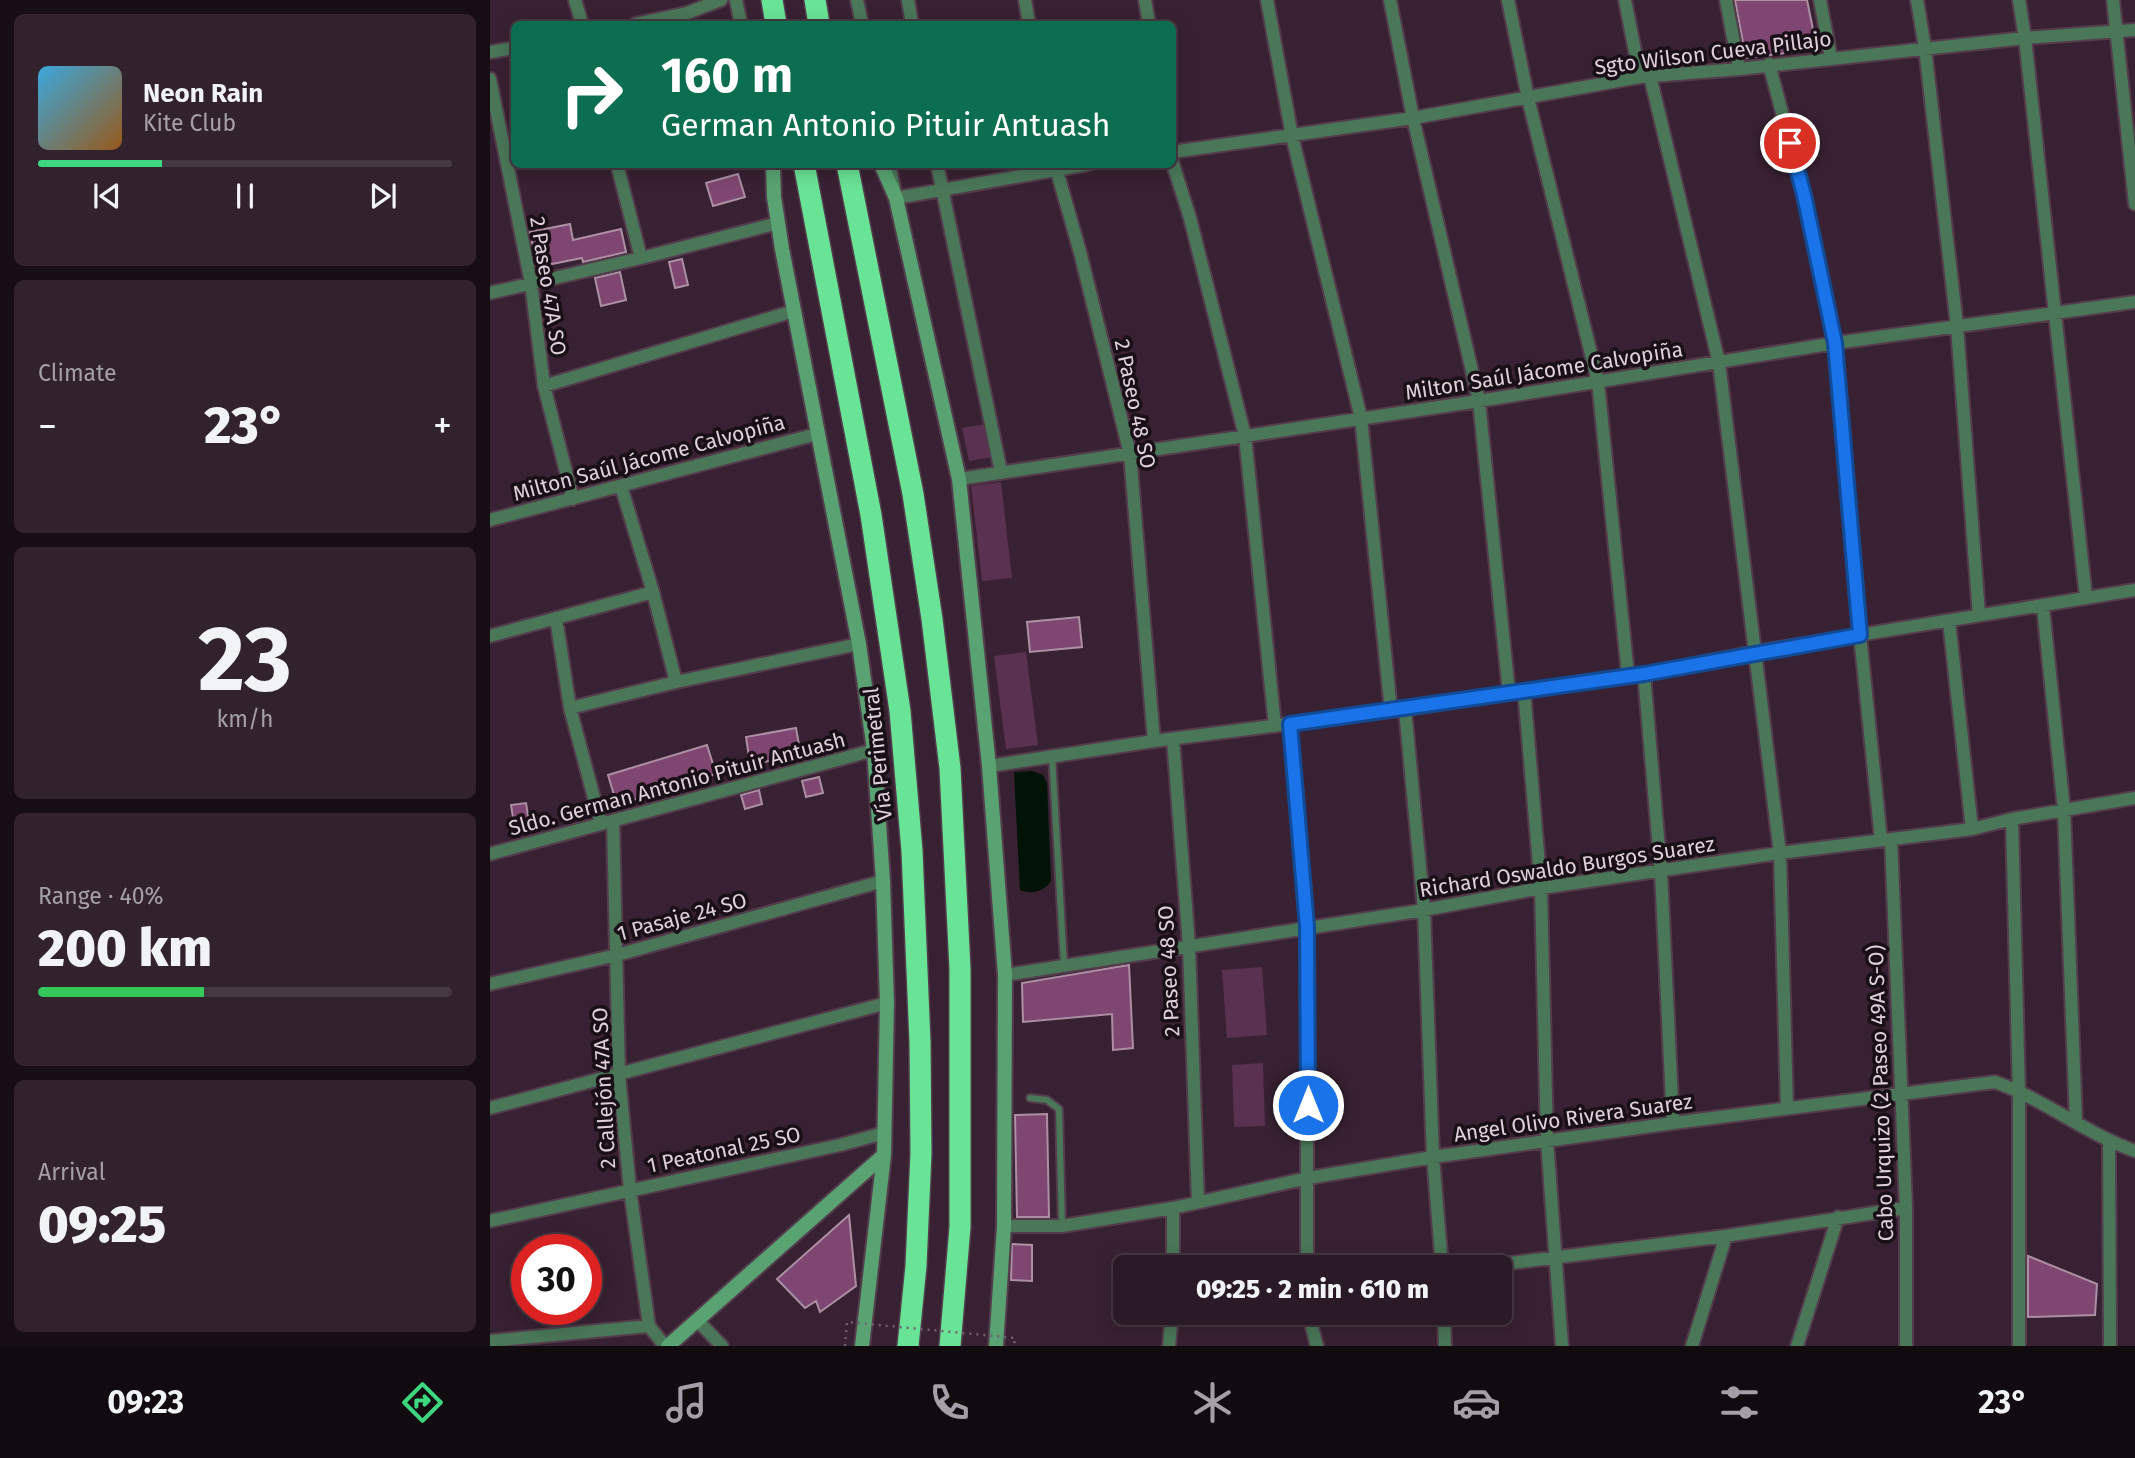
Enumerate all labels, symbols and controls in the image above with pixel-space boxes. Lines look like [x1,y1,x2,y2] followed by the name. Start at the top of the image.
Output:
[1593,26,1833,80] street label: Sgto Wilson Cueva Pillajo
[661,46,793,105] text: 160 m
[546,49,637,140] icon: right
[143,78,263,109] text: Neon Rain
[661,106,1111,144] text: German Antonio Pituir Antuash
[143,109,236,137] text: Kite Club
[1760,113,1820,173] pin
[1771,124,1809,162] icon: arrive
[88,177,126,215] icon: previous
[226,177,264,215] icon: pause
[364,177,402,215] icon: next
[524,215,572,357] street label: 2 Paseo 47A SO
[1403,336,1685,406] street label: Milton Saúl Jácome Calvopiña
[1109,337,1161,471] street label: 2 Paseo 48 SO
[38,359,117,387] text: Climate
[204,394,286,457] text: 23°
[38,403,57,449] text: −
[433,403,452,449] text: +
[510,409,788,507] street label: Milton Saúl Jácome Calvopiña
[198,605,292,714] text: 23
[858,686,898,822] street label: Vía Perimetral
[217,705,273,733] text: km/h
[506,726,848,842] street label: Sldo. German Antonio Pituir Antuash
[1417,831,1717,903] street label: Richard Oswaldo Burgos Suarez
[38,882,164,910] text: Range · 40%
[614,887,750,947] street label: 1 Pasaje 24 SO
[1153,905,1185,1037] street label: 2 Paseo 48 SO
[38,917,212,980] text: 200 km
[1863,944,1899,1242] street label: Cabo Urquizo (2 Paseo 49A S-O)
[587,1007,621,1169] street label: 2 Callejón 47A SO
[1271,1068,1345,1142] position arrow
[1452,1088,1694,1148] street label: Angel Olivo Rivera Suarez
[645,1121,803,1179] street label: 1 Peatonal 25 SO
[38,1158,105,1186] text: Arrival
[38,1193,166,1256] text: 09:25
[511,1234,602,1325] speed limit sign: 30
[1196,1274,1429,1305] text: 09:25 · 2 min · 610 m
[398,1378,447,1427] icon: directions
[662,1378,711,1427] icon: music
[925,1378,974,1427] icon: phone
[1188,1378,1237,1427] icon: climate
[1452,1378,1501,1427] icon: car
[1715,1378,1764,1427] icon: filters
[107,1383,184,1421] text: 09:23
[1978,1383,2028,1421] text: 23°

